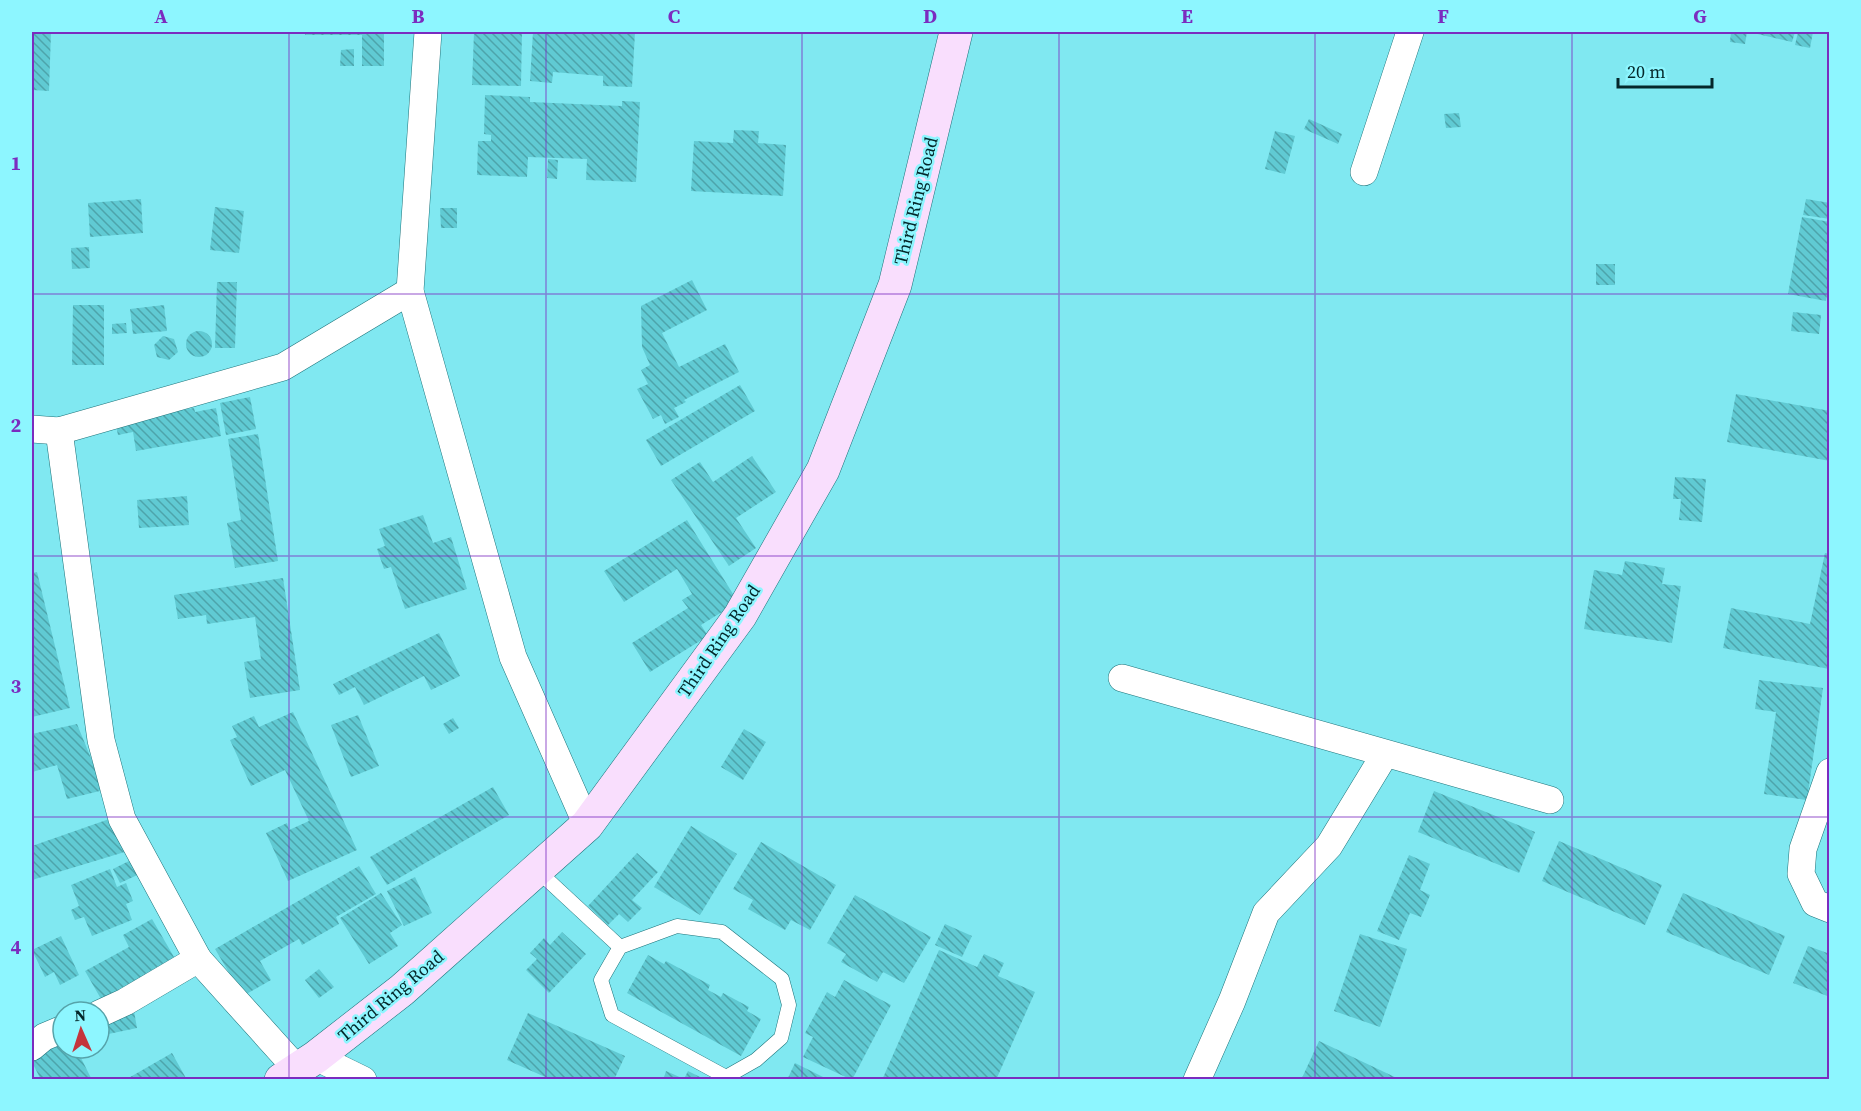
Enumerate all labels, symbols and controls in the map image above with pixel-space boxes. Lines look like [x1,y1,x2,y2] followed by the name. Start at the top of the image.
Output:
[154,2,168,30] text: A
[411,2,425,30] text: B
[668,2,680,30] text: C
[923,2,937,30] text: D
[1181,2,1193,30] text: E
[1437,2,1449,30] text: F
[1693,2,1707,30] text: G
[1618,51,1712,89] scale bar
[1627,59,1665,84] text: 20 m
[888,134,944,268] street label: Third Ring Road
[11,149,21,177] text: 1
[11,411,22,439] text: 2
[672,579,766,702] street label: Third Ring Road
[11,672,22,700] text: 3
[11,933,22,961] text: 4
[332,944,449,1047] street label: Third Ring Road
[51,1000,111,1060] north arrow
[74,1004,87,1026] text: N

